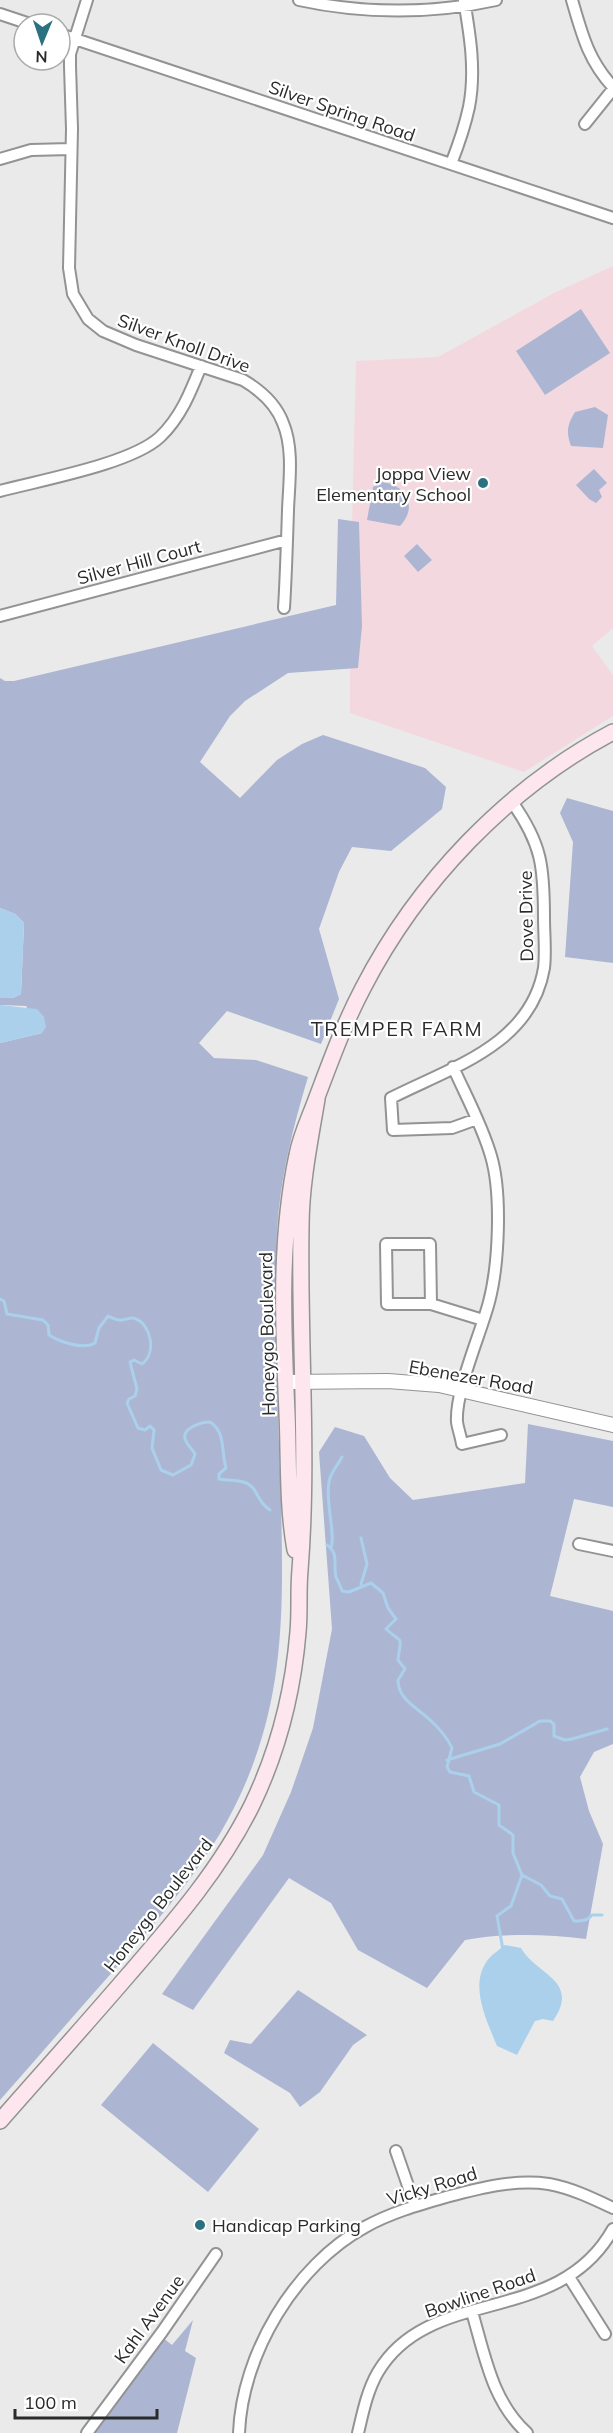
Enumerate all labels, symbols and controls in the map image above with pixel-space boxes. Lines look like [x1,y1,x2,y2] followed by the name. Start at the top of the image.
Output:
[12,12,72,72] north arrow
[35,47,48,67] text: N
[266,75,418,147] street label: Silver Spring Road
[115,308,253,378] street label: Silver Knoll Drive
[316,462,471,506] place label: Joppa View Elementary School
[476,476,490,490] marker: Joppa View Elementary School
[75,534,203,590] street label: Silver Hill Court
[514,870,538,962] street label: Dove Drive
[311,1016,483,1041] district label: TREMPER FARM
[254,1252,280,1416] street label: Honeygo Boulevard
[407,1355,535,1399] street label: Ebenezer Road
[99,1833,217,1977] street label: Honeygo Boulevard
[384,2161,480,2211] street label: Vicky Road
[212,2214,361,2237] place label: Handicap Parking
[193,2218,207,2232] marker: Handicap Parking
[422,2263,538,2323] street label: Bowline Road
[109,2270,189,2368] street label: Kahl Avenue
[15,2382,158,2420] scale bar
[24,2391,77,2414] text: 100 m

